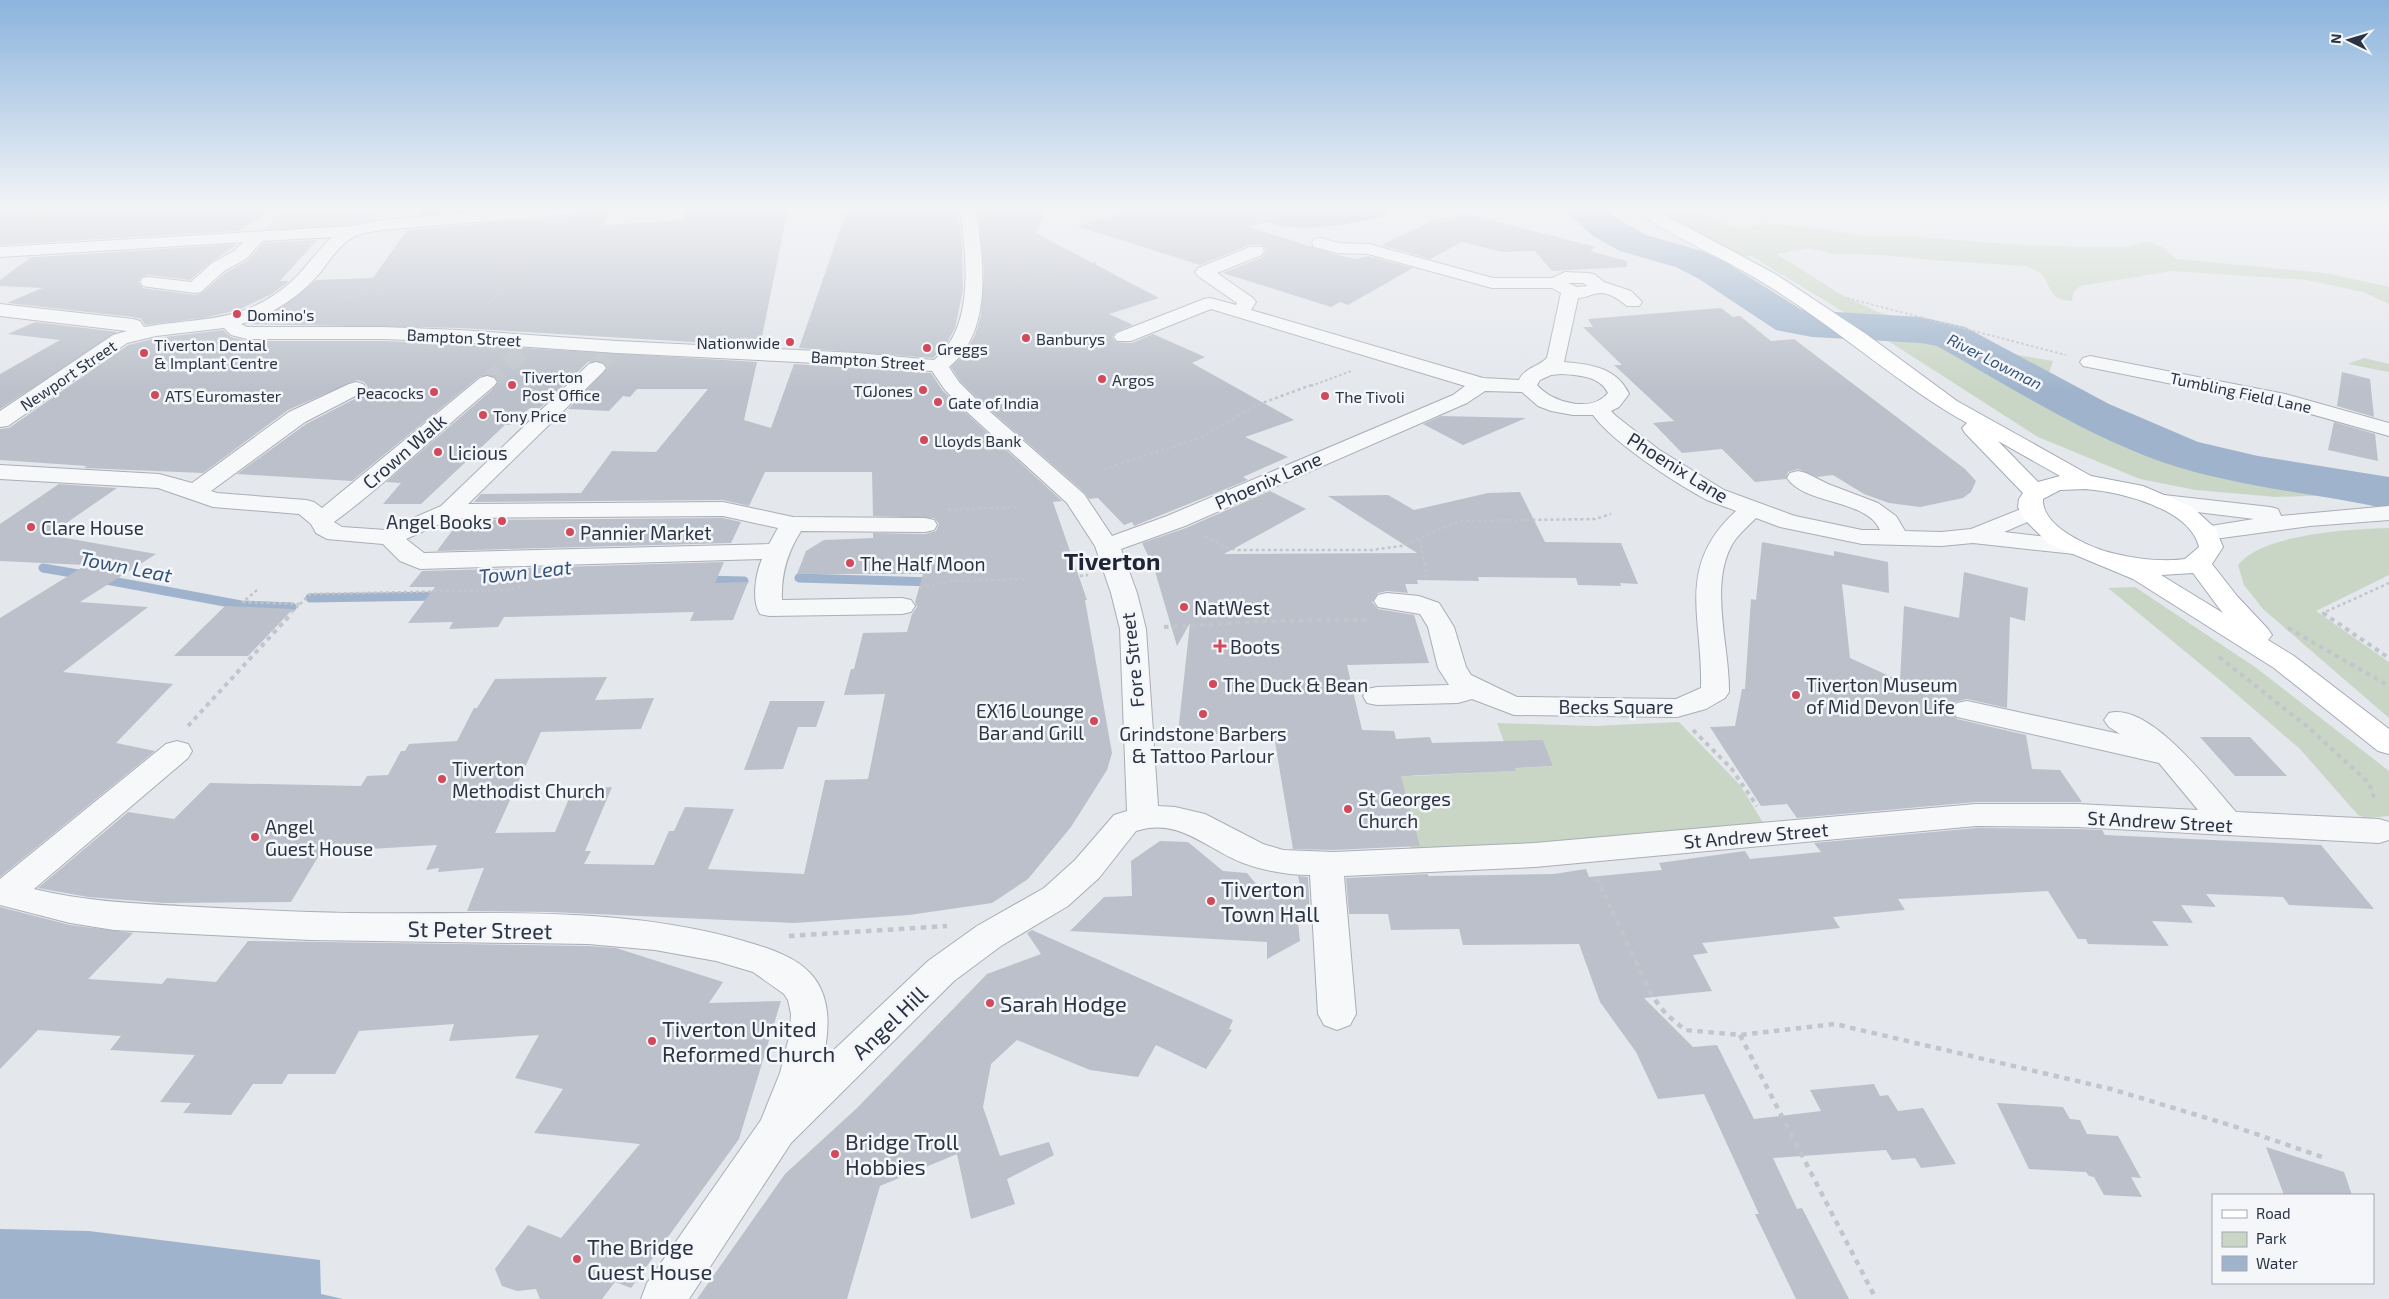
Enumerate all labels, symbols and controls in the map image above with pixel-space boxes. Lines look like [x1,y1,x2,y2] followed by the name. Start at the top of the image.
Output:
[2324,15,2374,65] north arrow
[2327,33,2344,45] text: N
[247,305,314,324] place label: Domino's
[231,308,243,320] marker: Domino's
[406,325,522,349] street label: Bampton Street
[1036,329,1105,348] place label: Banburys
[1945,329,2045,393] water label: River Lowman
[1020,332,1032,344] marker: Banburys
[697,333,780,352] place label: Nationwide
[154,335,278,372] place label: Tiverton Dental & Implant Centre
[16,336,120,414] street label: Newport Street
[784,336,796,348] marker: Nationwide
[937,339,988,358] place label: Greggs
[921,342,933,354] marker: Greggs
[138,347,150,359] marker: Tiverton Dental & Implant Centre
[810,347,926,373] street label: Bampton Street
[522,367,600,404] place label: Tiverton Post Office
[2168,368,2314,416] street label: Tumbling Field Lane
[1112,370,1154,389] place label: Argos
[1096,373,1108,385] marker: Argos
[506,379,518,391] marker: Tiverton Post Office
[853,381,913,400] place label: TGJones
[356,383,424,402] place label: Peacocks
[917,384,929,396] marker: TGJones
[165,386,282,405] place label: ATS Euromaster
[428,386,440,398] marker: Peacocks
[1335,387,1405,406] place label: The Tivoli
[149,389,161,401] marker: ATS Euromaster
[1319,390,1331,402] marker: The Tivoli
[948,393,1039,412] place label: Gate of India
[932,396,944,408] marker: Gate of India
[493,406,567,425] place label: Tony Price
[358,408,451,494] street label: Crown Walk
[477,409,489,421] marker: Tony Price
[1623,427,1733,507] street label: Phoenix Lane
[934,431,1021,450] place label: Lloyds Bank
[918,434,930,446] marker: Lloyds Bank
[448,441,508,464] place label: Licious
[432,446,444,458] marker: Licious
[1211,446,1325,514] street label: Phoenix Lane
[386,510,492,533] place label: Angel Books
[496,515,508,527] marker: Angel Books
[41,516,144,539] place label: Clare House
[25,521,37,533] marker: Clare House
[580,521,712,544] place label: Pannier Market
[564,526,576,538] marker: Pannier Market
[78,545,175,587] water label: Town Leat
[1064,546,1160,575] district label: Tiverton
[860,552,986,575] place label: The Half Moon
[477,554,573,588] water label: Town Leat
[844,557,856,569] marker: The Half Moon
[1194,596,1270,619] place label: NatWest
[1178,601,1190,613] marker: NatWest
[1116,611,1148,709] street label: Fore Street
[1230,635,1280,658] place label: Boots
[1214,640,1226,652] marker: Boots
[1223,673,1368,696] place label: The Duck & Bean
[1806,673,1958,718] place label: Tiverton Museum of Mid Devon Life
[1207,678,1219,690] marker: The Duck & Bean
[1790,689,1802,701] marker: Tiverton Museum of Mid Devon Life
[1558,695,1674,718] street label: Becks Square
[976,699,1084,744] place label: EX16 Lounge Bar and Grill
[1197,708,1209,720] marker: Grindstone Barbers & Tattoo Parlour
[1088,715,1100,727] marker: EX16 Lounge Bar and Grill
[1119,722,1287,767] place label: Grindstone Barbers & Tattoo Parlour
[452,757,605,802] place label: Tiverton Methodist Church
[436,773,448,785] marker: Tiverton Methodist Church
[1358,787,1451,832] place label: St Georges Church
[1342,803,1354,815] marker: St Georges Church
[2087,806,2233,836] street label: St Andrew Street
[265,815,373,860] place label: Angel Guest House
[1683,817,1829,853] street label: St Andrew Street
[249,831,261,843] marker: Angel Guest House
[1221,875,1320,926] place label: Tiverton Town Hall
[1205,895,1217,907] marker: Tiverton Town Hall
[407,915,553,943] street label: St Peter Street
[846,979,932,1064] street label: Angel Hill
[1000,990,1127,1016] place label: Sarah Hodge
[984,997,996,1009] marker: Sarah Hodge
[662,1015,835,1066] place label: Tiverton United Reformed Church
[646,1035,658,1047] marker: Tiverton United Reformed Church
[845,1128,959,1179] place label: Bridge Troll Hobbies
[829,1148,841,1160] marker: Bridge Troll Hobbies
[2212,1194,2374,1284] legend
[2256,1204,2291,1222] text: Road
[2256,1229,2287,1247] text: Park
[587,1233,712,1284] place label: The Bridge Guest House
[571,1253,583,1265] marker: The Bridge Guest House
[2256,1254,2298,1272] text: Water

